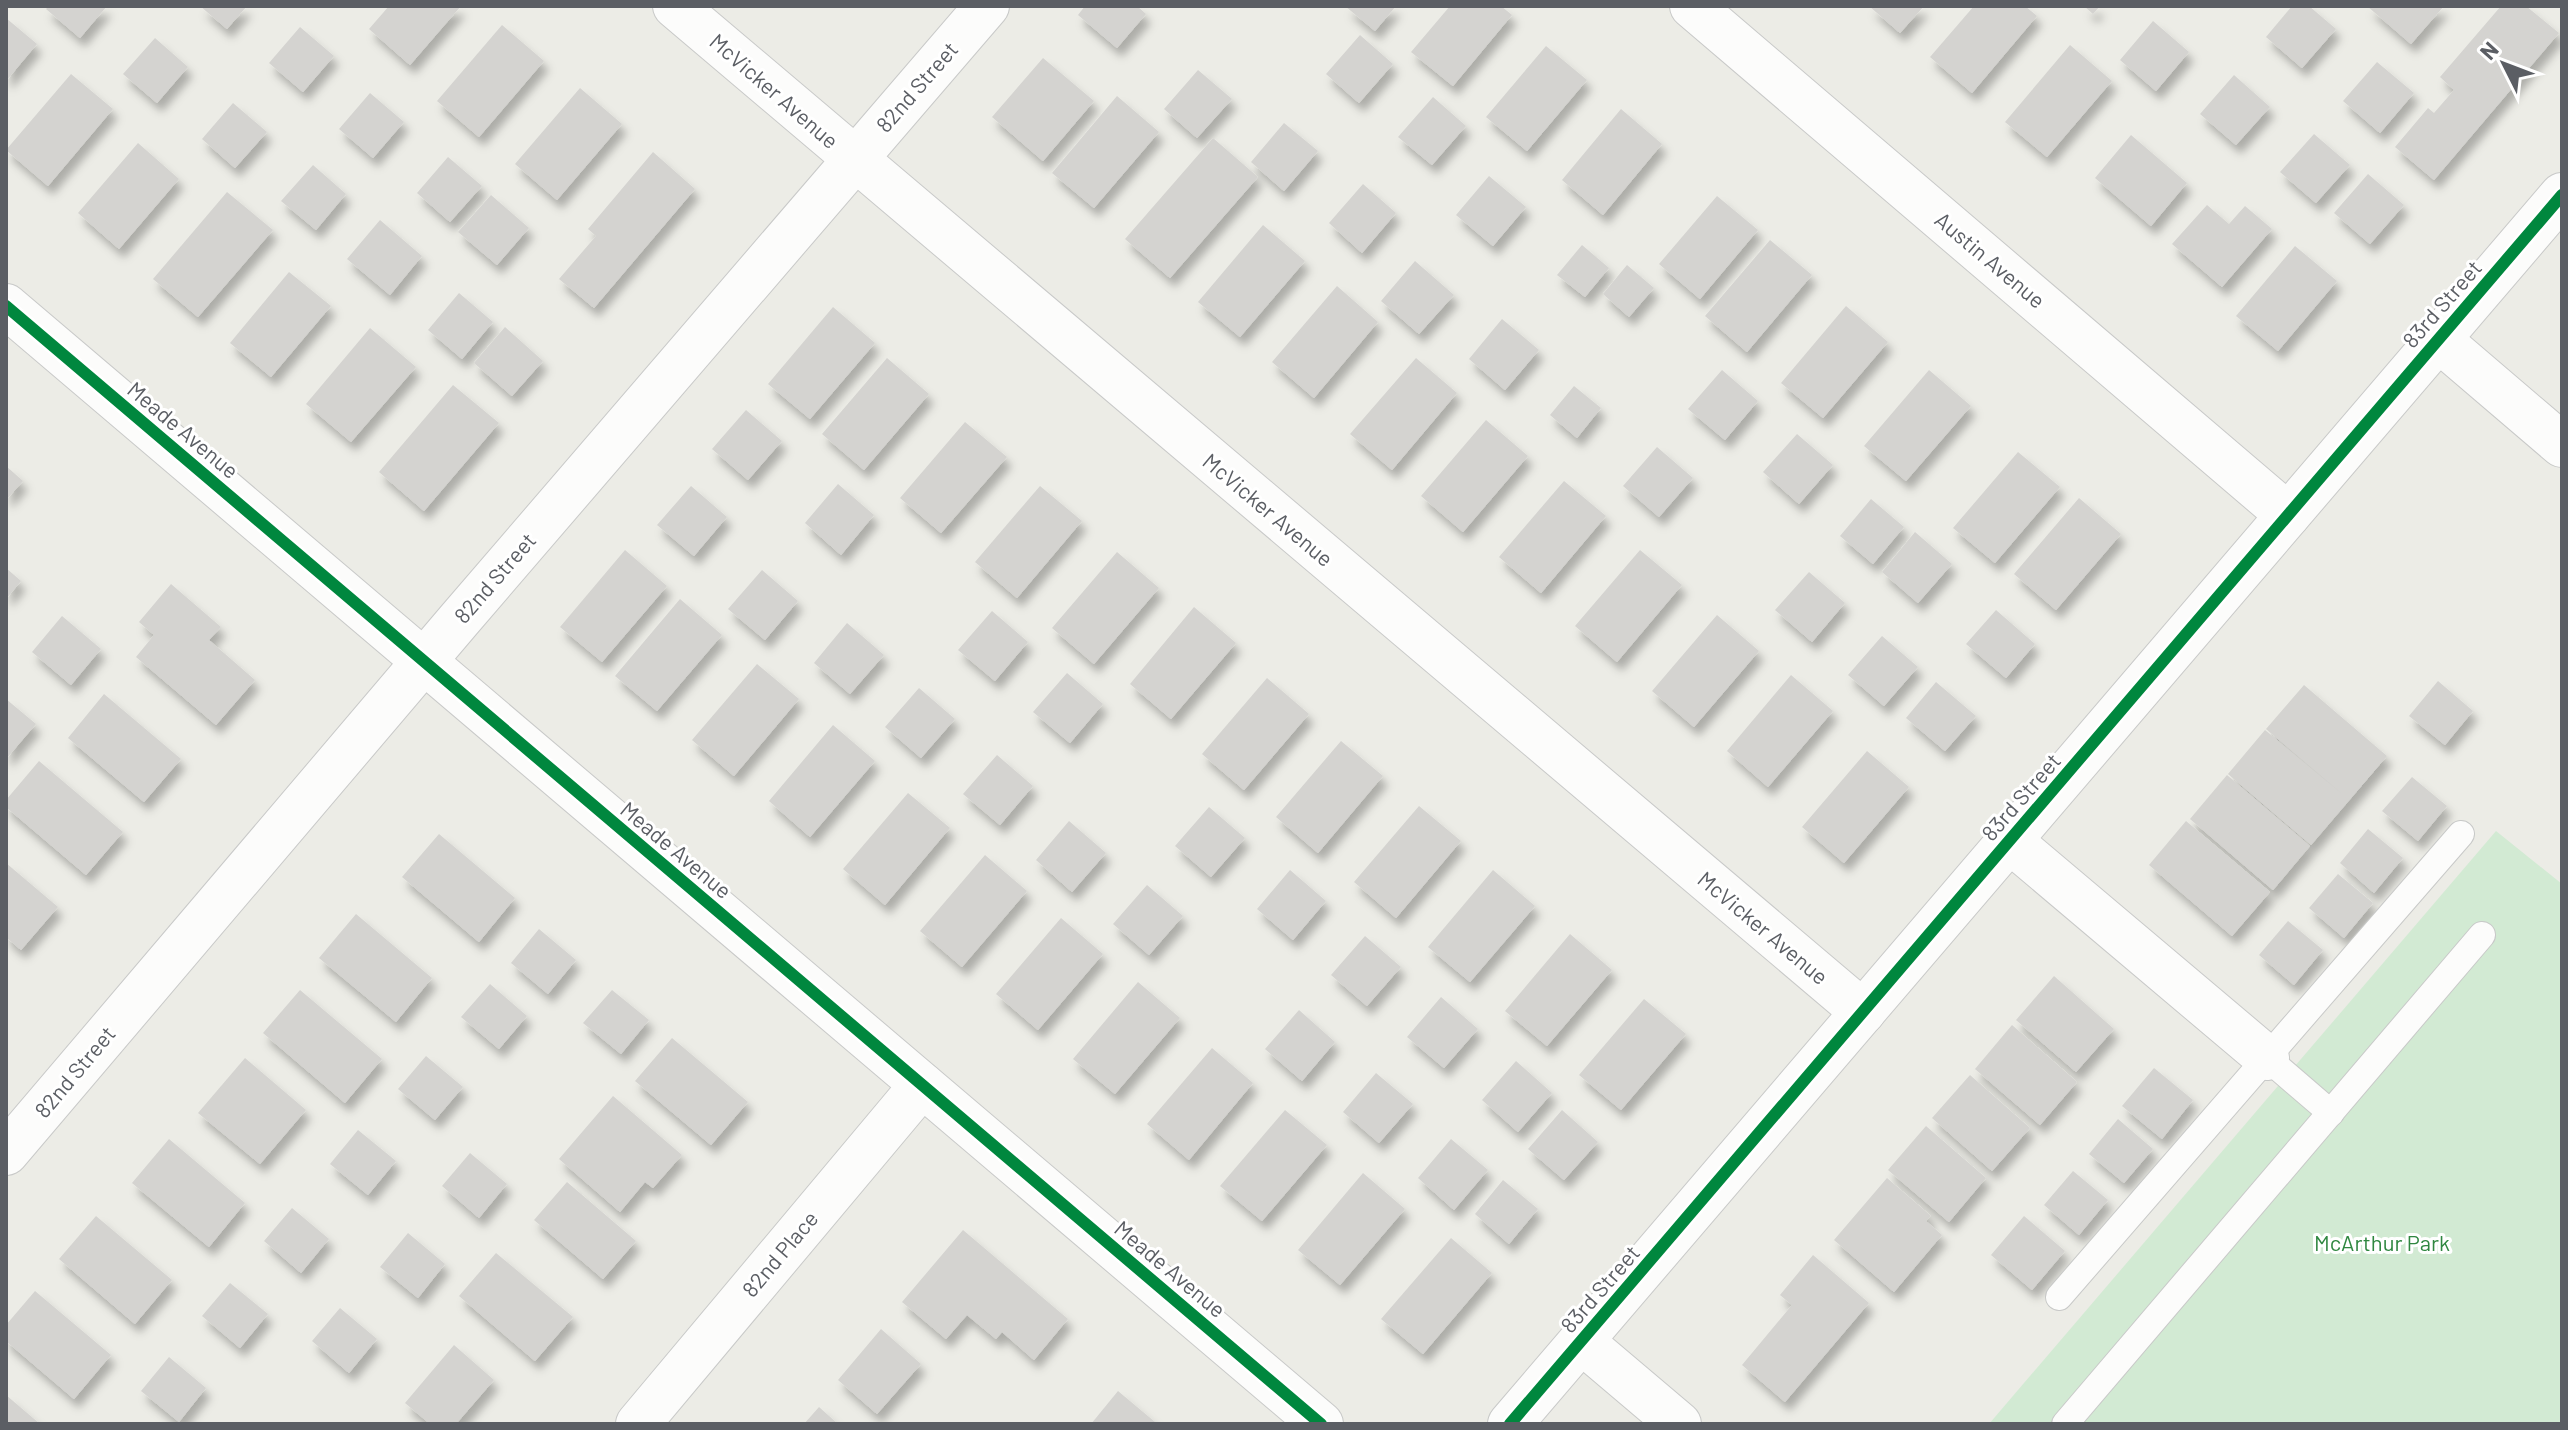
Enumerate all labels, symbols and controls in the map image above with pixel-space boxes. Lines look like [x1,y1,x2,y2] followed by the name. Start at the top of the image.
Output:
[2464,24,2544,104] north arrow
[705,27,844,153] street label: McVicker Avenue
[870,36,963,137] street label: 82nd Street
[2474,36,2503,64] text: N
[1930,206,2051,313] street label: Austin Avenue
[2396,254,2486,352] street label: 83rd Street
[123,375,244,483] street label: Meade Avenue
[1198,447,1339,571] street label: McVicker Avenue
[448,527,541,628] street label: 82nd Street
[1975,747,2065,845] street label: 83rd Street
[616,795,737,903] street label: Meade Avenue
[1693,865,1834,989] street label: McVicker Avenue
[28,1020,120,1122] street label: 82nd Street
[736,1205,823,1301] street label: 82nd Place
[1110,1214,1231,1322] street label: Meade Avenue
[2314,1229,2450,1255] park label: McArthur Park
[1554,1239,1644,1337] street label: 83rd Street

